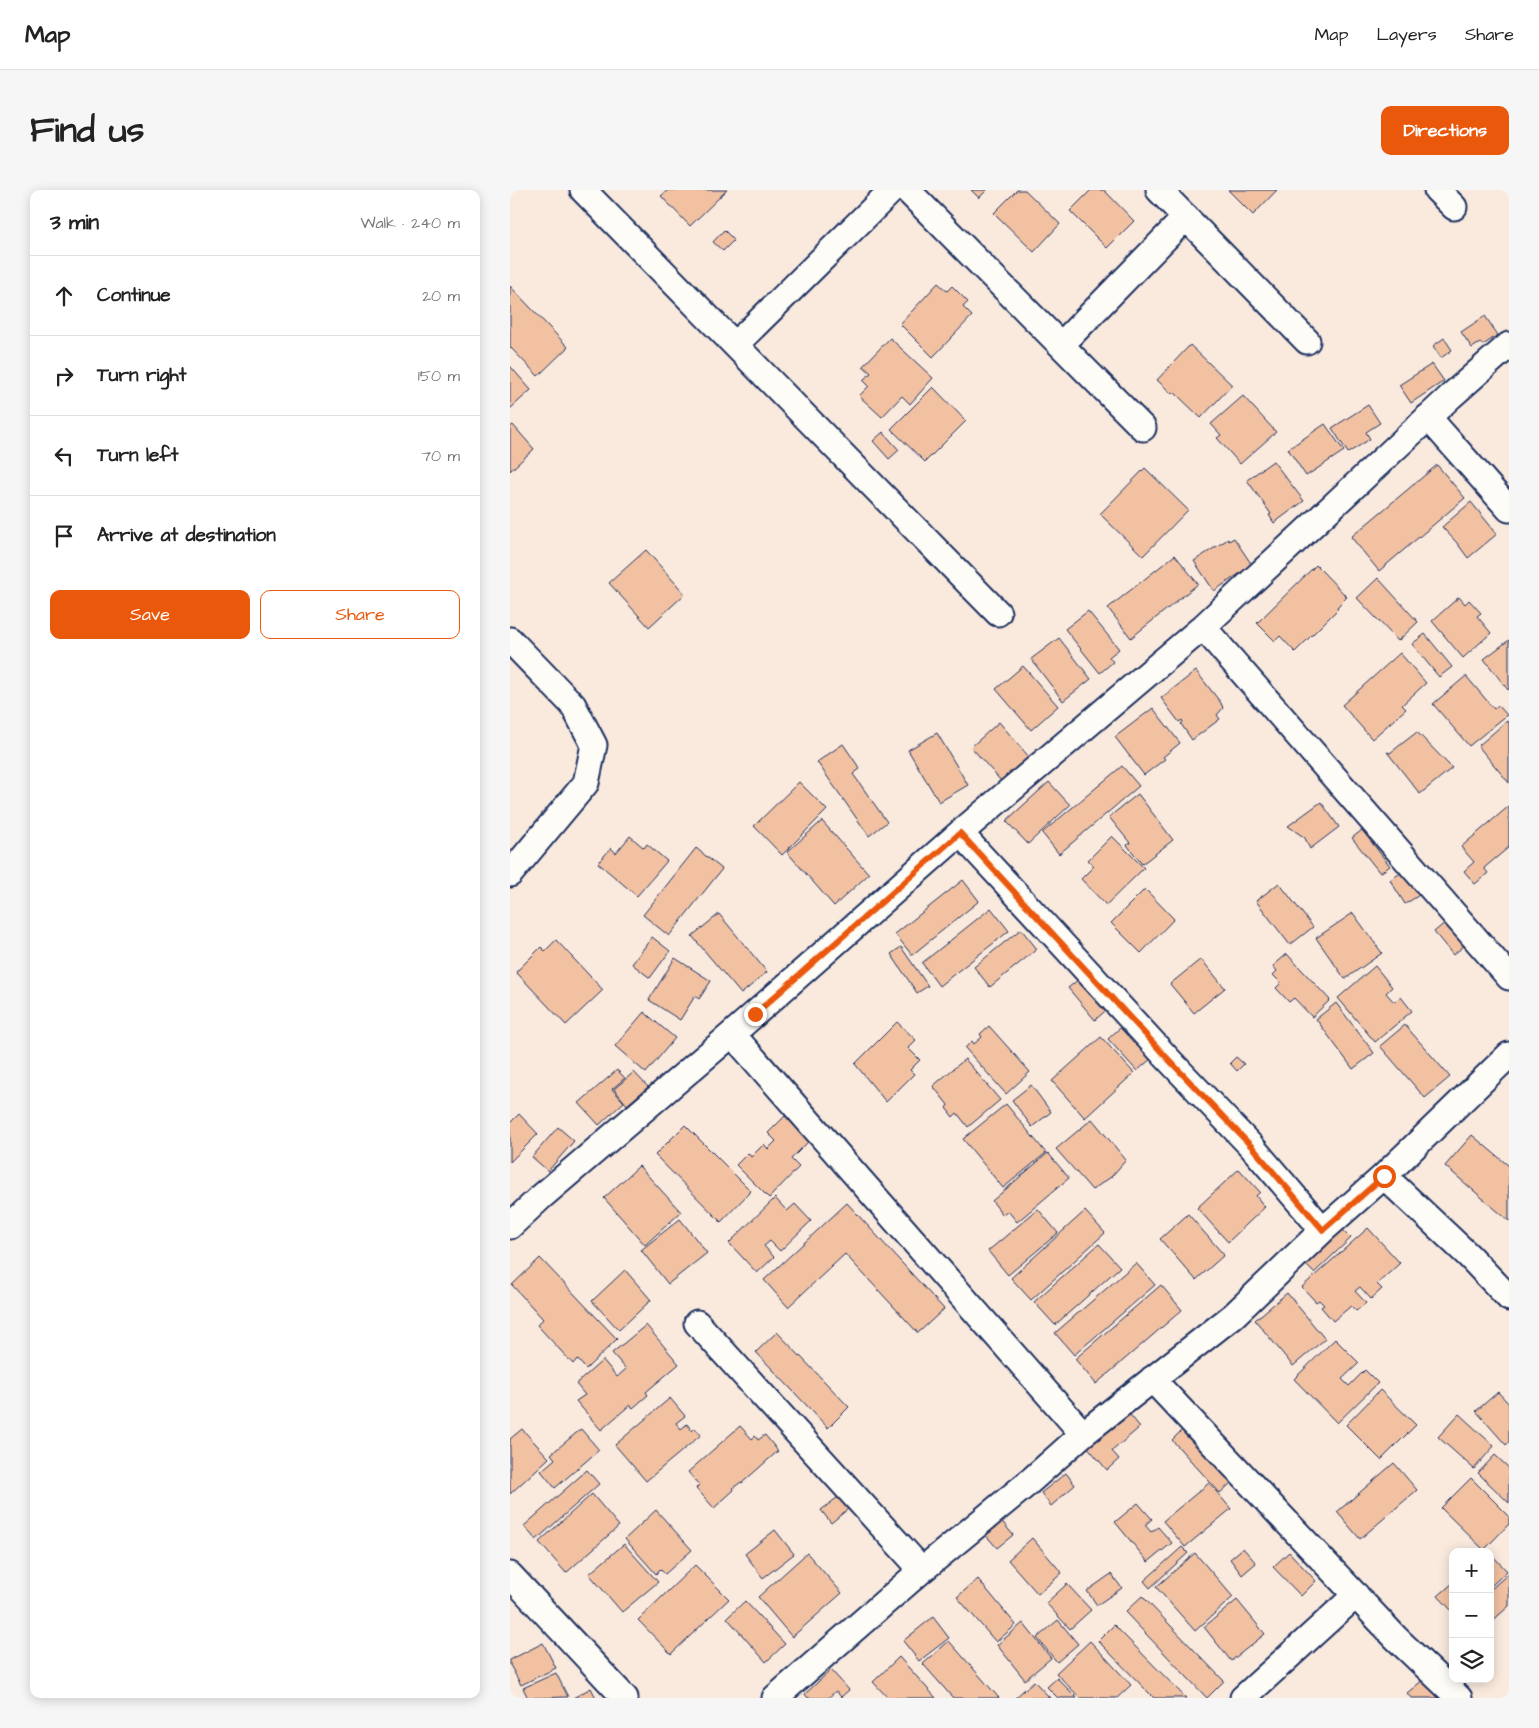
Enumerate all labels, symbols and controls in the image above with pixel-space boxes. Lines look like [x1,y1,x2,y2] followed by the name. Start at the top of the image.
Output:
[25,18,70,52] text: Map
[1314,22,1348,47] text: Map
[1376,22,1437,47] text: Layers
[1465,22,1514,47] text: Share
[30,106,144,155] text: Find us
[1381,106,1509,155] button: Directions
[50,208,99,237] text: 3 min
[360,212,460,234] text: Walk · 240 m
[50,282,78,310] icon: ahead
[97,282,171,309] text: Continue
[422,285,460,307] text: 20 m
[50,362,78,390] icon: right
[97,362,186,389] text: Turn right
[418,365,460,387] text: 150 m
[50,442,78,470] icon: left
[97,442,178,469] text: Turn left
[421,445,460,467] text: 70 m
[50,522,78,550] icon: arrive
[97,522,276,549] text: Arrive at destination
[50,590,250,639] button: Save
[260,590,460,639] button: Share
[744,1003,767,1026] route end
[1373,1165,1396,1188] route start
[1449,1548,1494,1683] map controls
[1449,1548,1494,1593] button: +
[1449,1593,1494,1638] button: −
[1449,1638,1494,1683] button: layers

